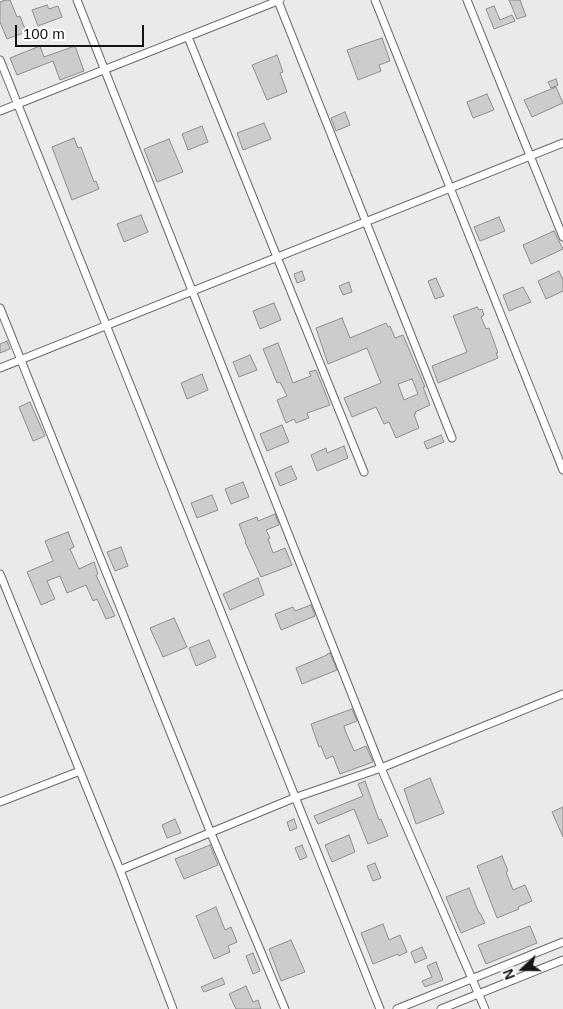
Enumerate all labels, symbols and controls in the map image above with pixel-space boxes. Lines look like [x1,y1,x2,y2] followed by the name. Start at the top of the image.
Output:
[18,15,146,47] scale bar
[23,25,65,42] text: 100 m
[498,944,548,994] north arrow
[500,967,518,982] text: N

